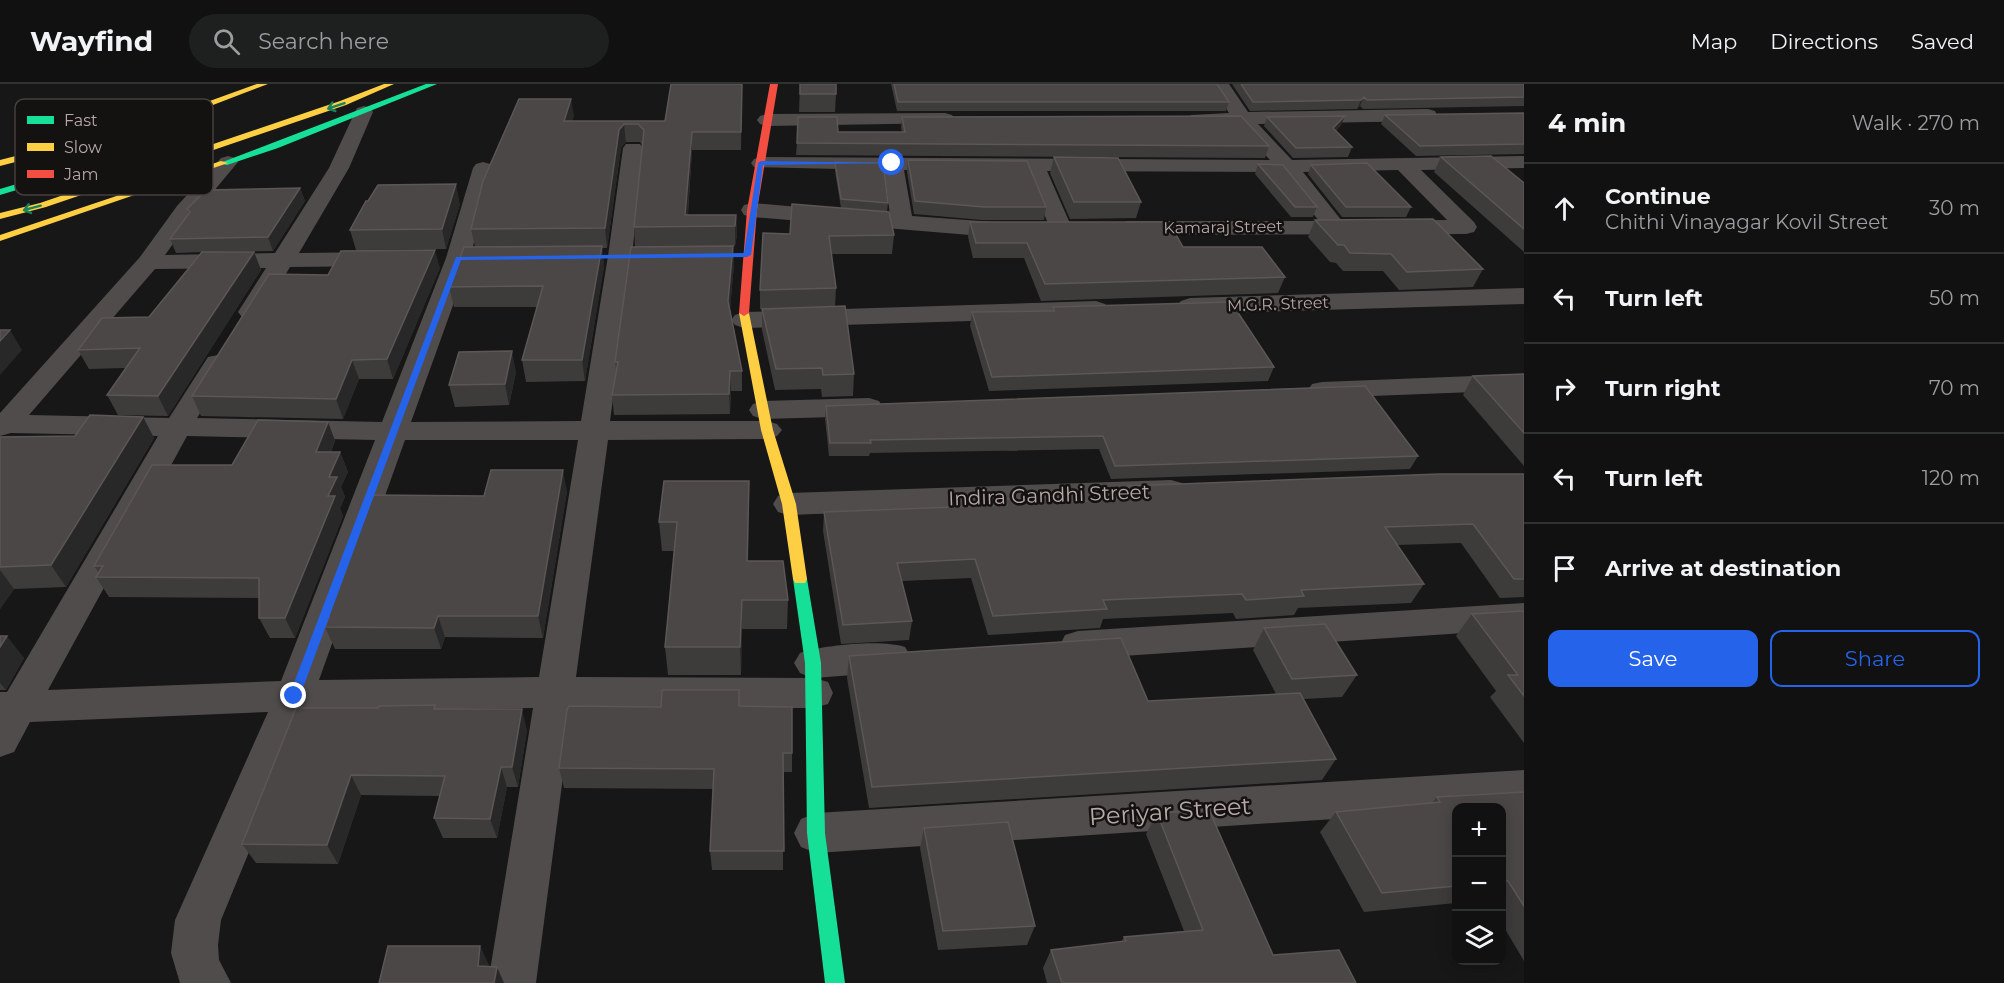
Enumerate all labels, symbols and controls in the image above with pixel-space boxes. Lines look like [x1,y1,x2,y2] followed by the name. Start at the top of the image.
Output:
[189,14,609,68] search box
[30,24,153,58] text: Wayfind
[210,25,243,58] icon: search
[258,28,389,55] text: Search here
[1691,29,1737,54] text: Map
[1770,29,1878,54] text: Directions
[1911,29,1974,54] text: Saved
[15,99,213,195] legend
[327,101,346,112] one-way arrow
[1548,107,1626,139] text: 4 min
[64,111,98,130] text: Fast
[1852,111,1980,135] text: Walk · 270 m
[64,138,102,157] text: Slow
[878,149,904,175] route start
[63,165,98,184] text: Jam
[1605,183,1711,210] text: Continue
[1548,192,1581,225] icon: ahead
[1929,196,1980,220] text: 30 m
[23,203,42,214] one-way arrow
[1605,210,1888,234] text: Chithi Vinayagar Kovil Street
[1163,216,1283,238] street label: Kamaraj Street
[1548,282,1581,315] icon: left
[1605,285,1703,312] text: Turn left
[1929,286,1980,310] text: 50 m
[1227,293,1330,315] street label: M.G.R. Street
[1548,372,1581,405] icon: right
[1605,375,1720,402] text: Turn right
[1929,376,1980,400] text: 70 m
[1548,462,1581,495] icon: left
[1605,465,1703,492] text: Turn left
[1922,466,1980,490] text: 120 m
[948,479,1150,511] street label: Indira Gandhi Street
[1548,552,1581,585] icon: arrive
[1605,555,1841,582] text: Arrive at destination
[1548,630,1758,687] button: Save
[1770,630,1980,687] button: Share
[280,682,306,708] route end
[1088,791,1252,831] street label: Periyar Street
[1452,803,1506,965] map controls
[1452,803,1506,857] button: +
[1452,857,1506,911] button: −
[1452,911,1506,965] button: layers

